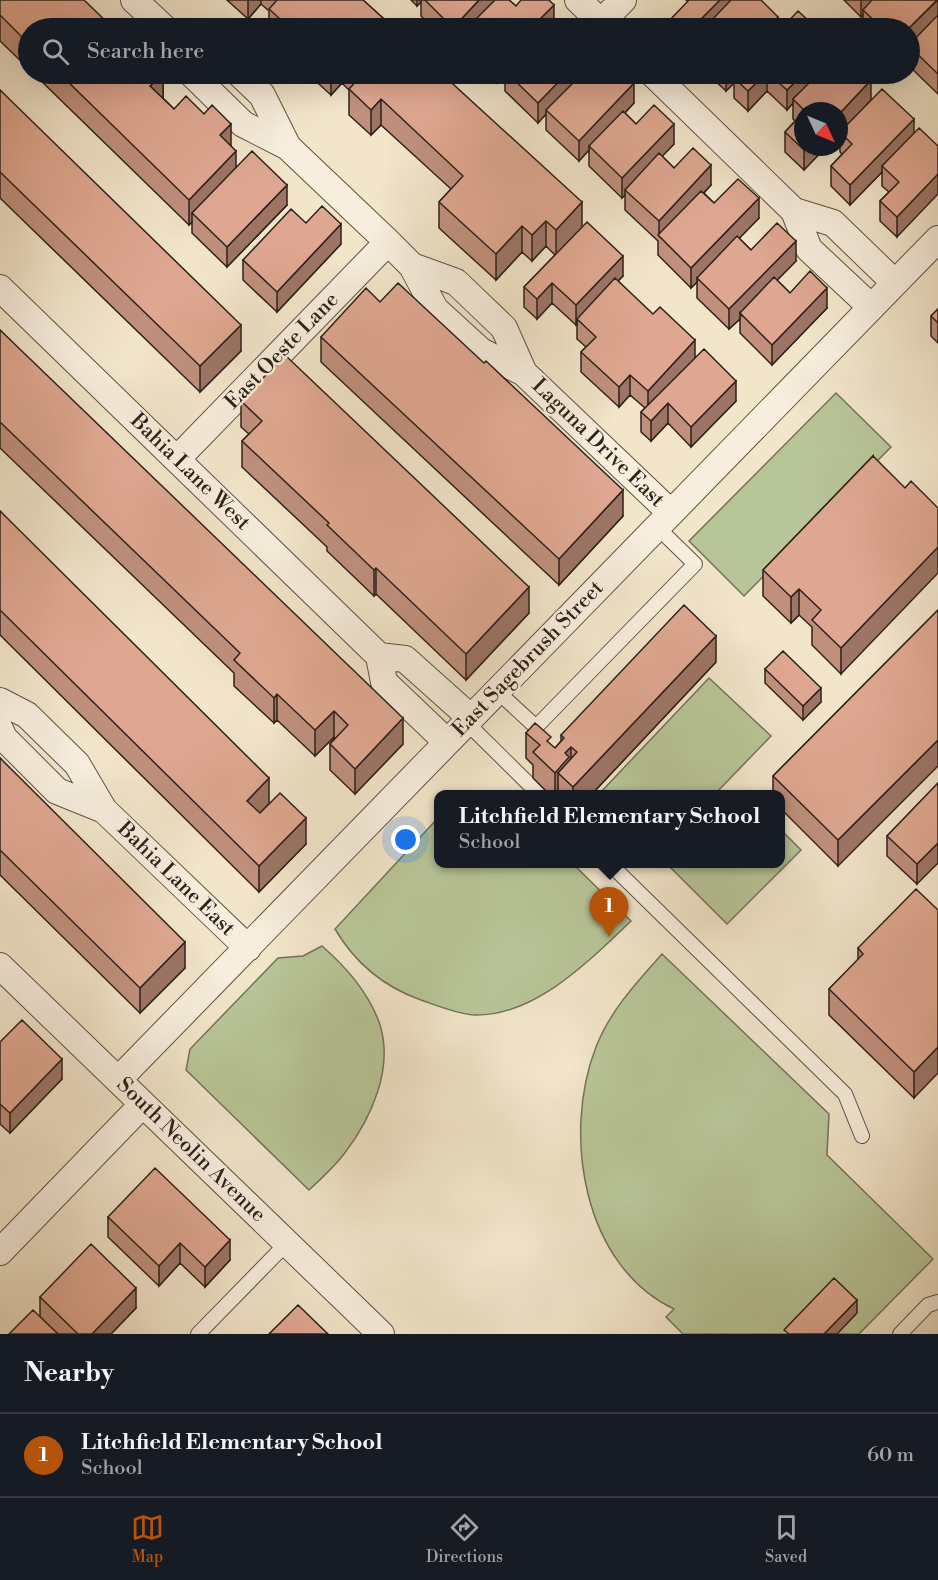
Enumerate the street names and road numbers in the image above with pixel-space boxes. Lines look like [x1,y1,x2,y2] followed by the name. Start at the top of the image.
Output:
[220,287,344,415] street label: East Oeste Lane
[526,373,670,513] street label: Laguna Drive East
[124,407,256,536] street label: Bahia Lane West
[447,575,610,742] street label: East Sagebrush Street
[111,816,241,942] street label: Bahia Lane East
[111,1072,271,1228] street label: South Neolin Avenue

